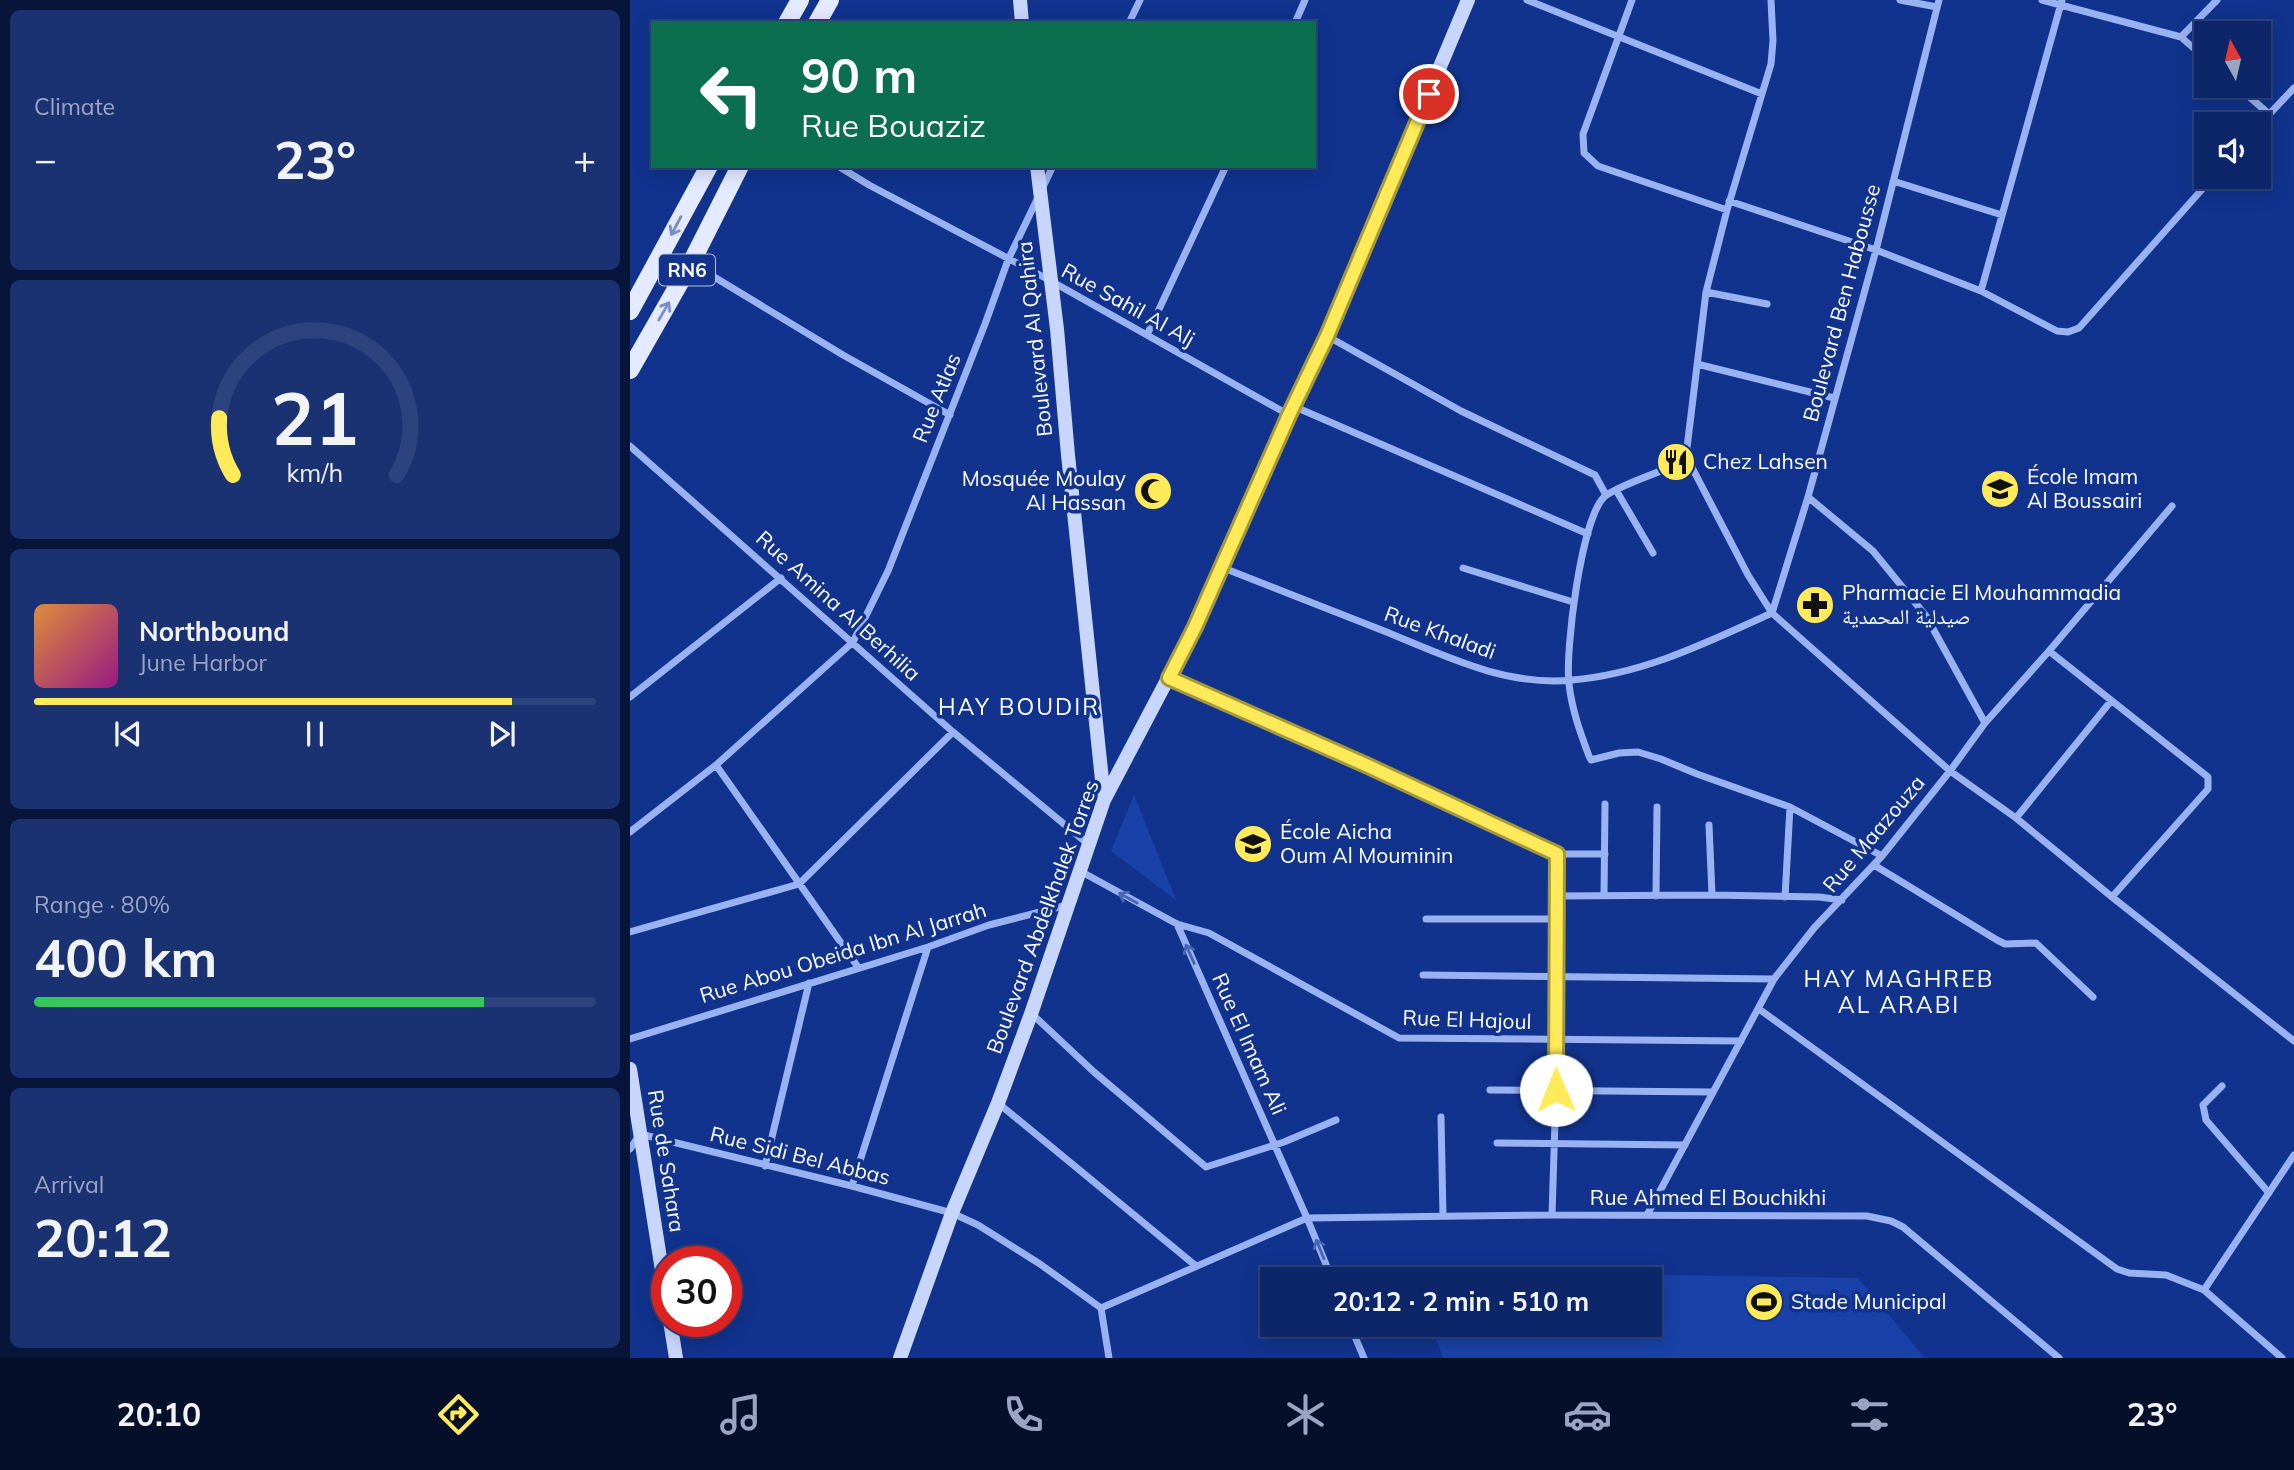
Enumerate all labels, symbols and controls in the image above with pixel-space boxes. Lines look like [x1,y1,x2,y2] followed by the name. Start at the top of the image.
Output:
[2194,21,2272,98] north arrow
[2194,21,2271,189] map controls
[801,44,917,105] text: 90 m
[686,49,777,140] icon: left
[1399,64,1459,124] pin
[1410,75,1448,113] icon: arrive
[34,92,115,121] text: Climate
[801,105,986,145] text: Rue Bouaziz
[2194,112,2271,189] button: sound
[274,127,356,192] text: 23°
[34,135,57,183] text: −
[573,135,596,183] text: +
[1797,181,1885,424] street label: Boulevard Ben Habousse
[669,215,682,236] one-way arrow
[1011,240,1057,438] street label: Boulevard Al Qahira
[659,254,715,286] road number: RN6
[1057,257,1200,351] street label: Rue Sahil Al Alj
[658,301,671,322] one-way arrow
[906,349,966,446] street label: Rue Atlas
[271,373,359,464] text: 21
[1655,441,1697,483] restaurant icon: Chez Lahsen
[1703,448,1828,474] place label: Chez Lahsen
[287,457,343,488] text: km/h
[2027,463,2142,513] place label: École Imam Al Boussairi
[962,465,1126,515] place label: Mosquée Moulay Al Hassan
[1979,468,2021,510] school or university icon: École Imam Al Boussairi
[1132,470,1174,512] mosque icon: Mosquée Moulay Al Hassan
[751,525,926,686] street label: Rue Amina Al Berhilia
[1842,579,2121,629] place label: Pharmacie El Mouhammadia صيدلية المحمدية
[1794,584,1836,626] pharmacy icon: Pharmacie El Mouhammadia صيدلية المحمدية
[1381,600,1500,664] street label: Rue Khaladi
[139,615,289,648] text: Northbound
[139,648,267,677] text: June Harbor
[938,692,1100,721] district label: HAY BOUDIR
[109,715,147,753] icon: previous
[296,715,334,753] icon: pause
[483,715,521,753] icon: next
[1817,769,1930,897] street label: Rue Maazouza
[980,776,1104,1057] street label: Boulevard Abdelkhalek Torres
[1280,818,1453,868] place label: École Aicha Oum Al Mouminin
[1232,823,1274,865] school or university icon: École Aicha Oum Al Mouminin
[34,890,170,919] text: Range · 80%
[1118,890,1139,904] one-way arrow
[696,896,989,1008] street label: Rue Abou Obeida Ibn Al Jarrah
[34,925,217,990] text: 400 km
[1183,944,1196,966] one-way arrow
[1804,964,1994,1019] district label: HAY MAGHREB AL ARABI
[1207,969,1293,1118] street label: Rue El Imam Ali
[1402,1004,1532,1034] street label: Rue El Hajoul
[1519,1053,1593,1127] position arrow
[643,1088,691,1234] street label: Rue de Sahara
[708,1120,893,1190] street label: Rue Sidi Bel Abbas
[34,1170,104,1199] text: Arrival
[1590,1184,1826,1210] street label: Rue Ahmed El Bouchikhi
[34,1205,172,1270] text: 20:12
[1312,1238,1325,1260] one-way arrow
[651,1246,742,1337] speed limit sign: 30
[1743,1281,1785,1323] sports icon: Stade Municipal
[1333,1285,1589,1318] text: 20:12 · 2 min · 510 m
[1791,1288,1947,1314] place label: Stade Municipal
[434,1390,483,1439] icon: directions
[716,1390,765,1439] icon: music
[999,1390,1048,1439] icon: phone
[1281,1390,1330,1439] icon: climate
[1563,1390,1612,1439] icon: car
[1845,1390,1894,1439] icon: filters
[117,1394,201,1434] text: 20:10
[2127,1394,2177,1434] text: 23°

